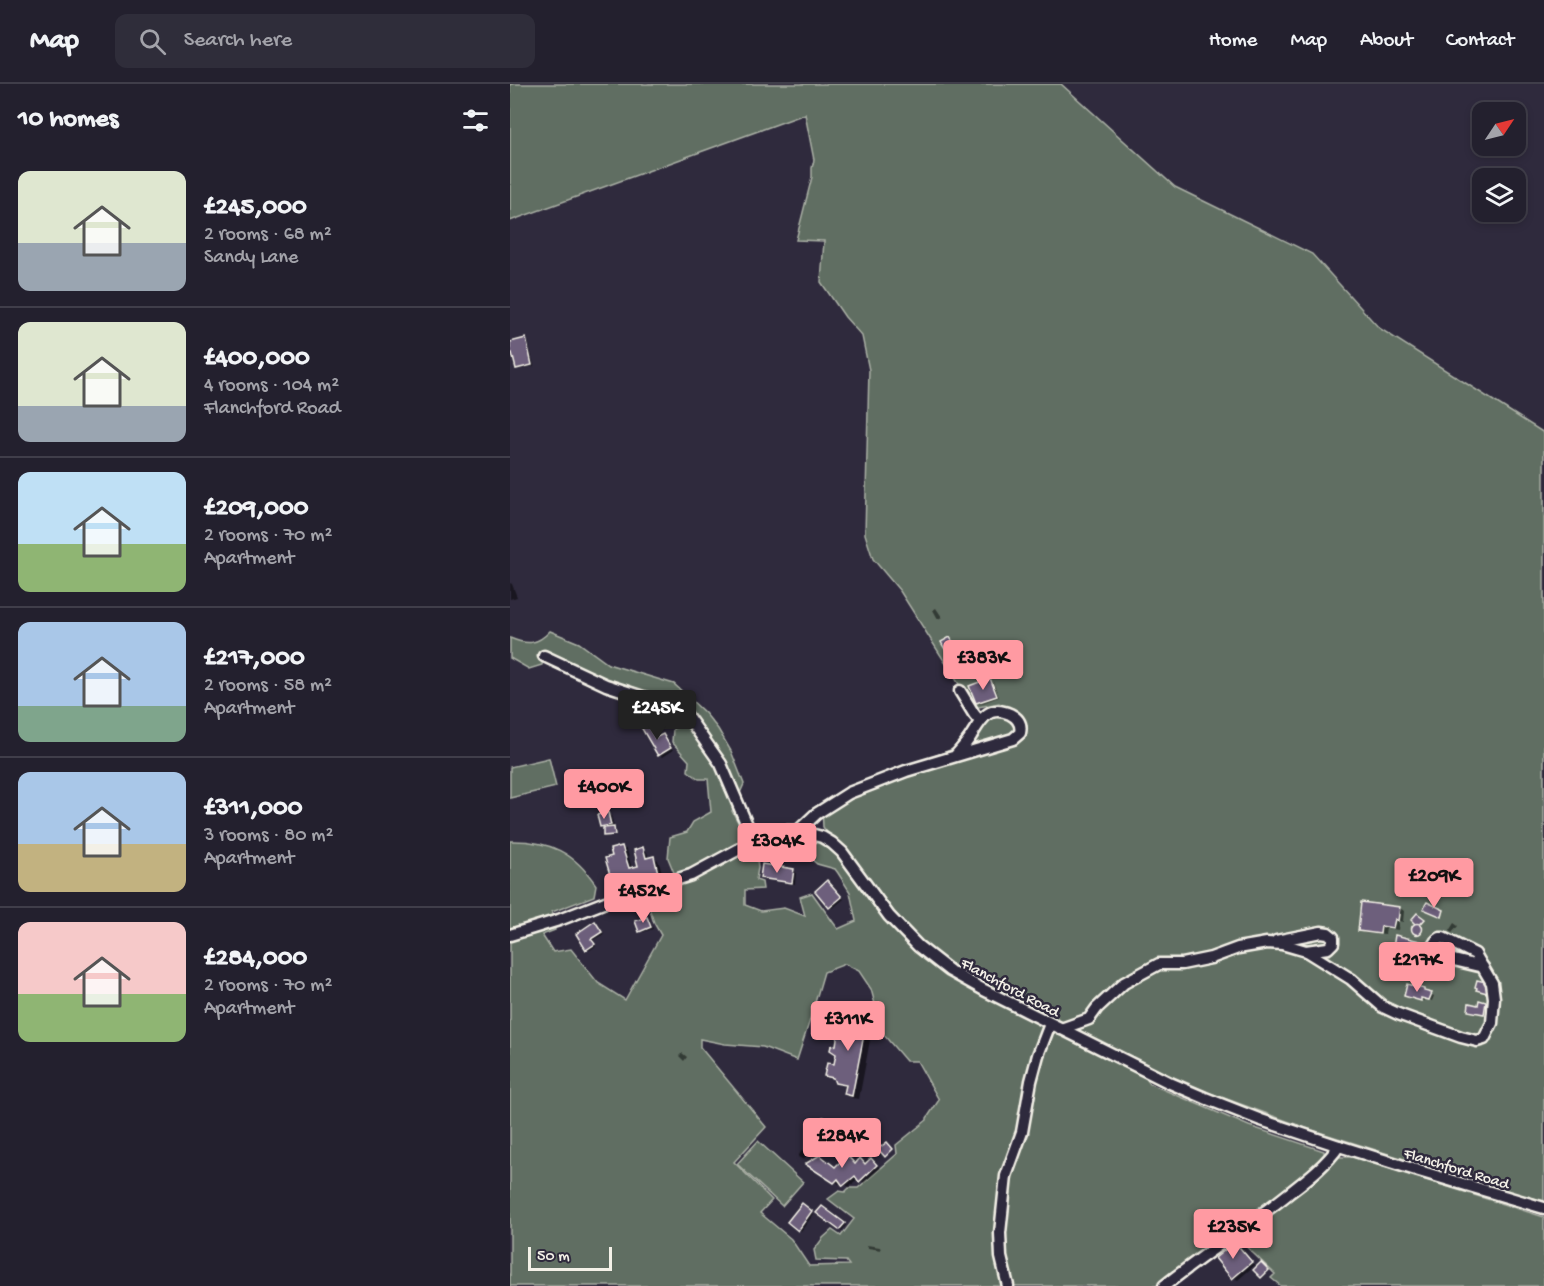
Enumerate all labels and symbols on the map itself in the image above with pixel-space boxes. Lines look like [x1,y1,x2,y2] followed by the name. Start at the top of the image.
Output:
[1472,102,1526,156] north arrow
[941,640,1025,691] pin: £383K
[615,690,699,741] pin: £245K
[562,769,646,820] pin: £400K
[735,823,819,874] pin: £304K
[1392,858,1476,909] pin: £209K
[601,873,685,924] pin: £452K
[1375,942,1459,993] pin: £217K
[956,955,1063,1024] street label: Flanchford Road
[806,1001,890,1052] pin: £311K
[800,1118,884,1169] pin: £284K
[1400,1145,1513,1196] street label: Flanchford Road
[1191,1209,1275,1260] pin: £235K
[528,1244,612,1272] scale bar

